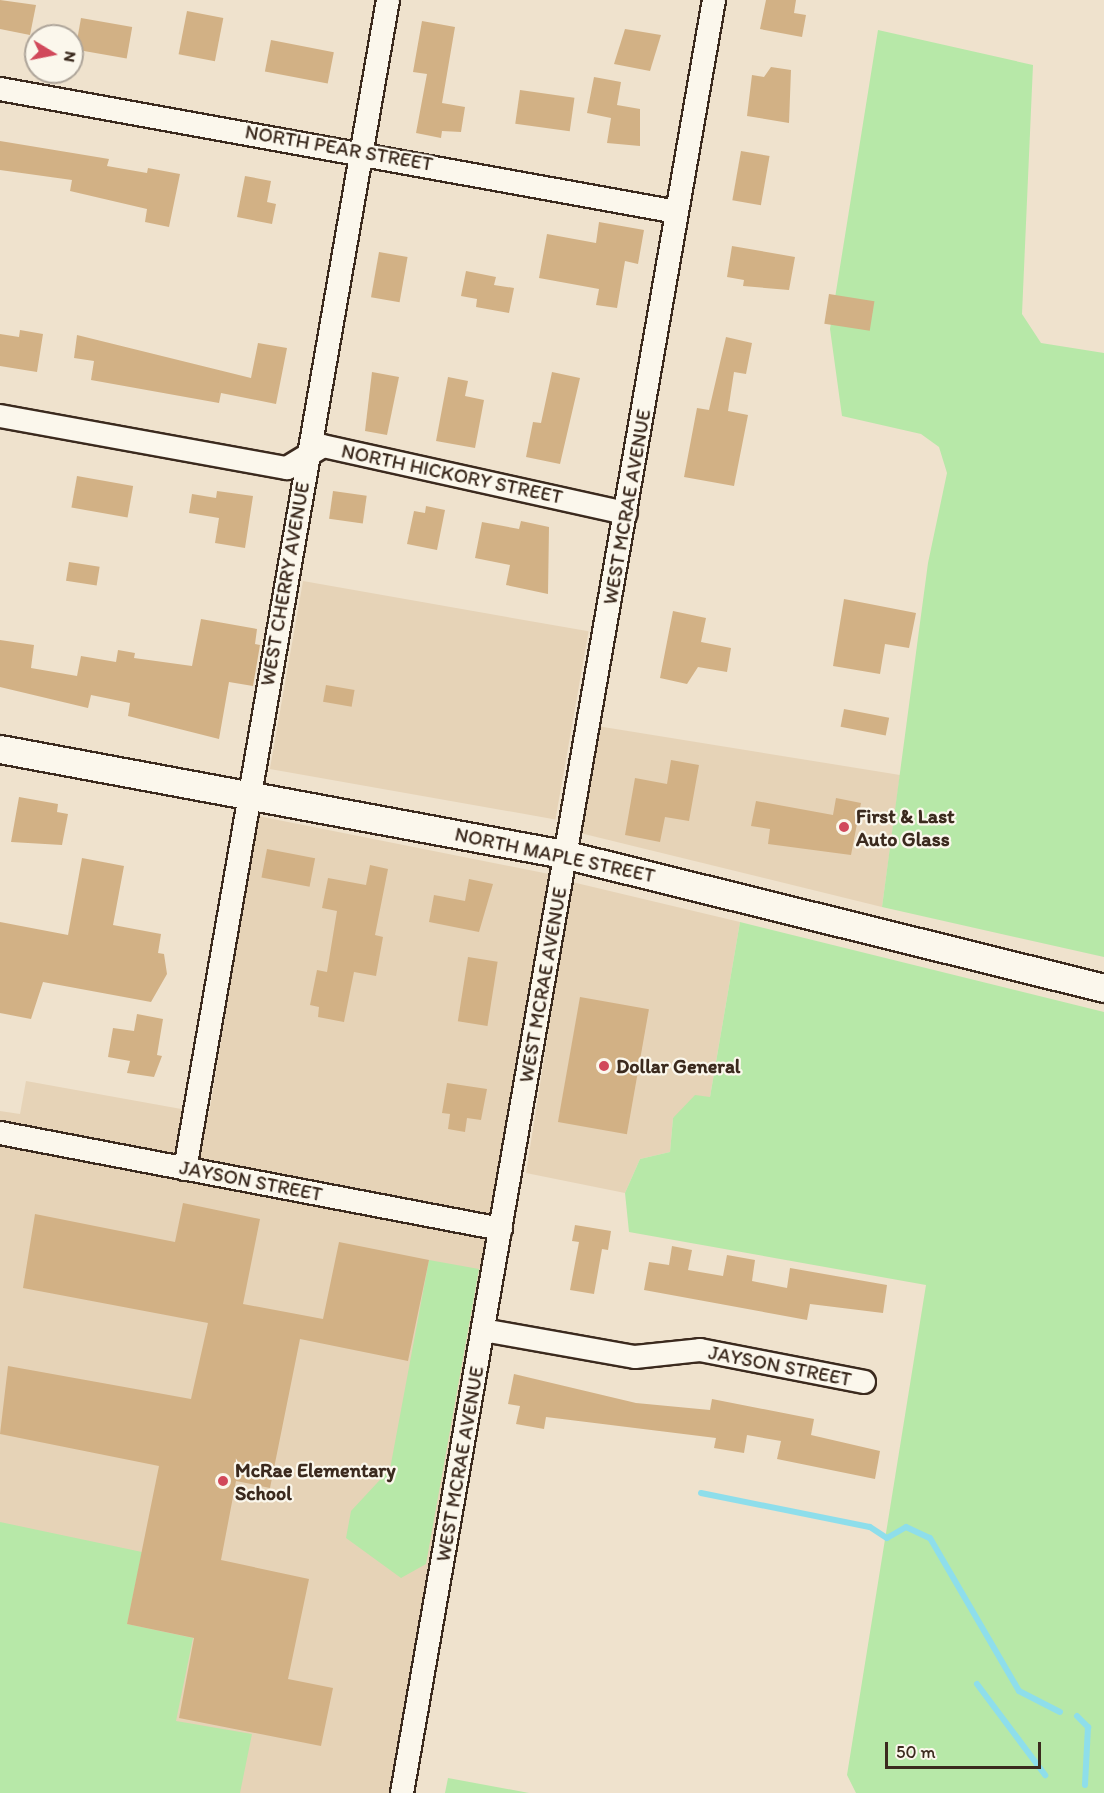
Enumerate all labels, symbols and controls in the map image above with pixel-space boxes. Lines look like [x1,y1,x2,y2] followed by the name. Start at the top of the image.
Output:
[24,24,84,84] north arrow
[60,50,81,64] text: N
[243,120,435,176] street label: NORTH PEAR STREET
[598,408,656,606] street label: WEST MCRAE AVENUE
[338,439,566,509] street label: NORTH HICKORY STREET
[255,480,315,688] street label: WEST CHERRY AVENUE
[856,804,955,851] place label: First & Last Auto Glass
[837,820,851,834] marker: First & Last Auto Glass
[453,822,657,888] street label: NORTH MAPLE STREET
[514,886,572,1084] street label: WEST MCRAE AVENUE
[616,1054,741,1078] place label: Dollar General
[597,1059,611,1073] marker: Dollar General
[177,1155,325,1207] street label: JAYSON STREET
[706,1340,854,1392] street label: JAYSON STREET
[431,1365,489,1563] street label: WEST MCRAE AVENUE
[235,1458,395,1505] place label: McRae Elementary School
[216,1474,230,1488] marker: McRae Elementary School
[888,1730,1044,1768] scale bar
[896,1741,936,1763] text: 50 m

